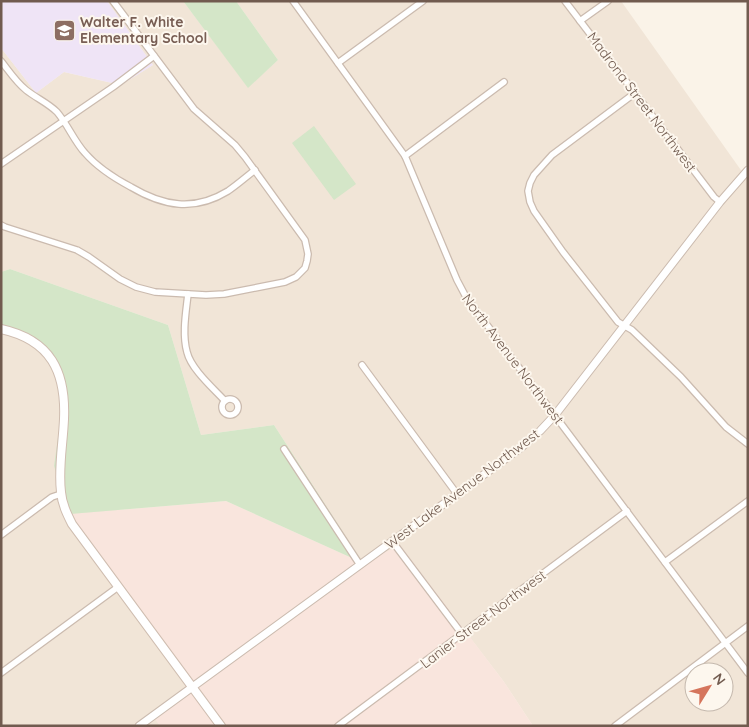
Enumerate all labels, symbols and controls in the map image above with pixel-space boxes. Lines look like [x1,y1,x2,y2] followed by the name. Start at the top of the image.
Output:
[80,13,207,47] place label: Walter F. White Elementary School
[52,18,76,42] school or university icon: Walter F. White Elementary School
[583,28,701,176] street label: Madrona Street Northwest
[458,290,568,428] street label: North Avenue Northwest
[381,425,543,553] street label: West Lake Avenue Northwest
[417,566,550,672] street label: Lanier Street Northwest
[684,662,734,712] north arrow
[709,670,730,689] text: N

